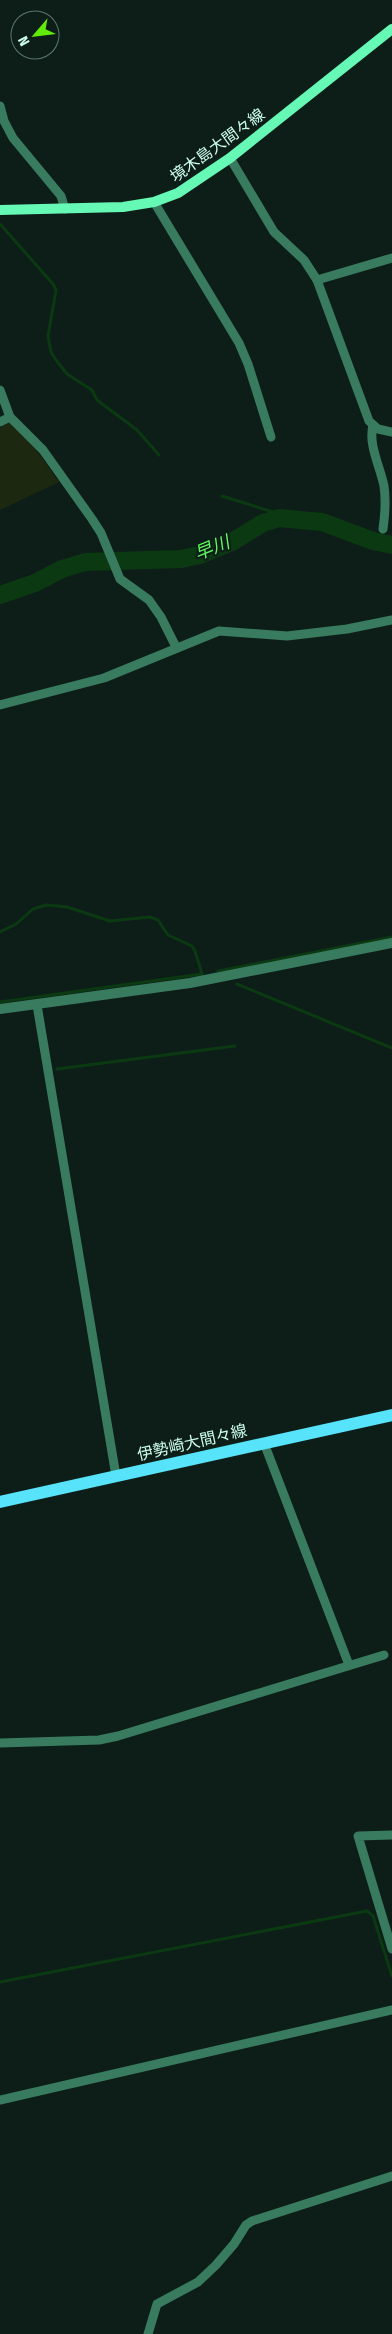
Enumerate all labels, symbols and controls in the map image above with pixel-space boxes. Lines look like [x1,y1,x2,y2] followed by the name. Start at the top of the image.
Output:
[10,10,60,60] north arrow
[14,33,33,49] text: N
[166,105,268,186] street label: 境木島大間々線
[191,530,235,565] water label: 早川
[135,1421,249,1464] street label: 伊勢崎大間々線

